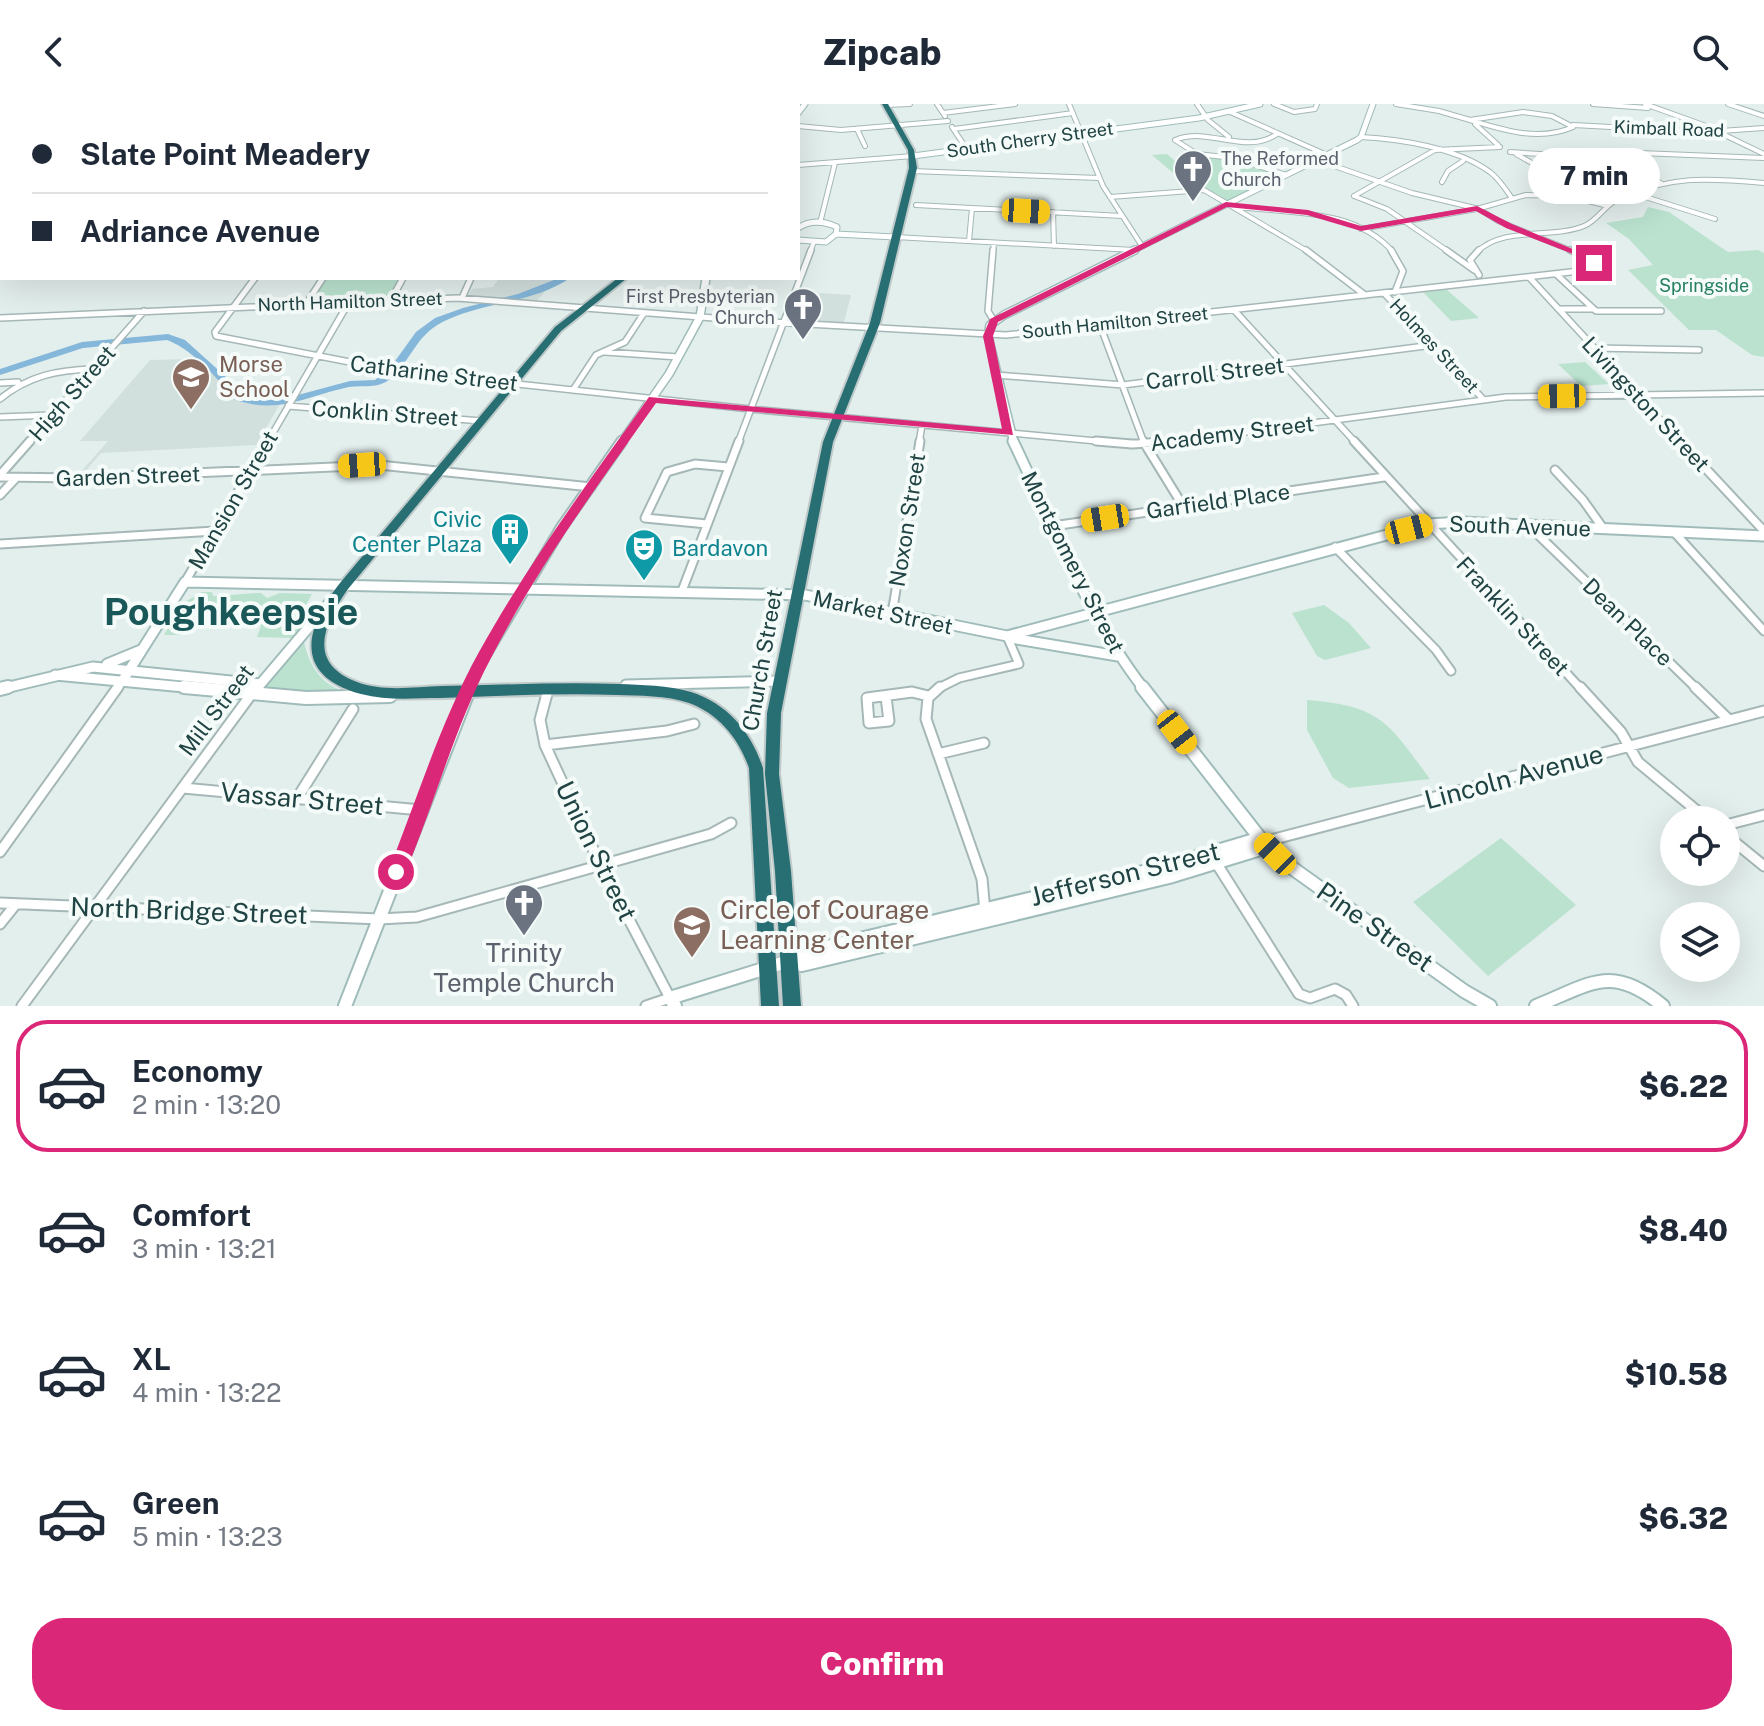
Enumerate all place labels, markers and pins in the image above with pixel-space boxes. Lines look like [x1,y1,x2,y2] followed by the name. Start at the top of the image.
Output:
[1172,148,1214,203] church icon: The Reformed Church
[1221,148,1339,190] place label: The Reformed Church
[626,286,775,328] place label: First Presbyterian Church
[782,286,824,341] church icon: First Presbyterian Church
[219,351,290,402] place label: Morse School
[170,356,212,411] school or university icon: Morse School
[352,506,482,557] place label: Civic Center Plaza
[489,511,531,566] building icon: Civic Center Plaza
[623,527,665,582] theatre icon: Bardavon
[672,535,768,561] place label: Bardavon
[503,882,545,937] church icon: Trinity Temple Church
[720,894,929,955] place label: Circle of Courage Learning Center
[671,904,713,959] school or university icon: Circle of Courage Learning Center
[433,937,615,998] place label: Trinity Temple Church

